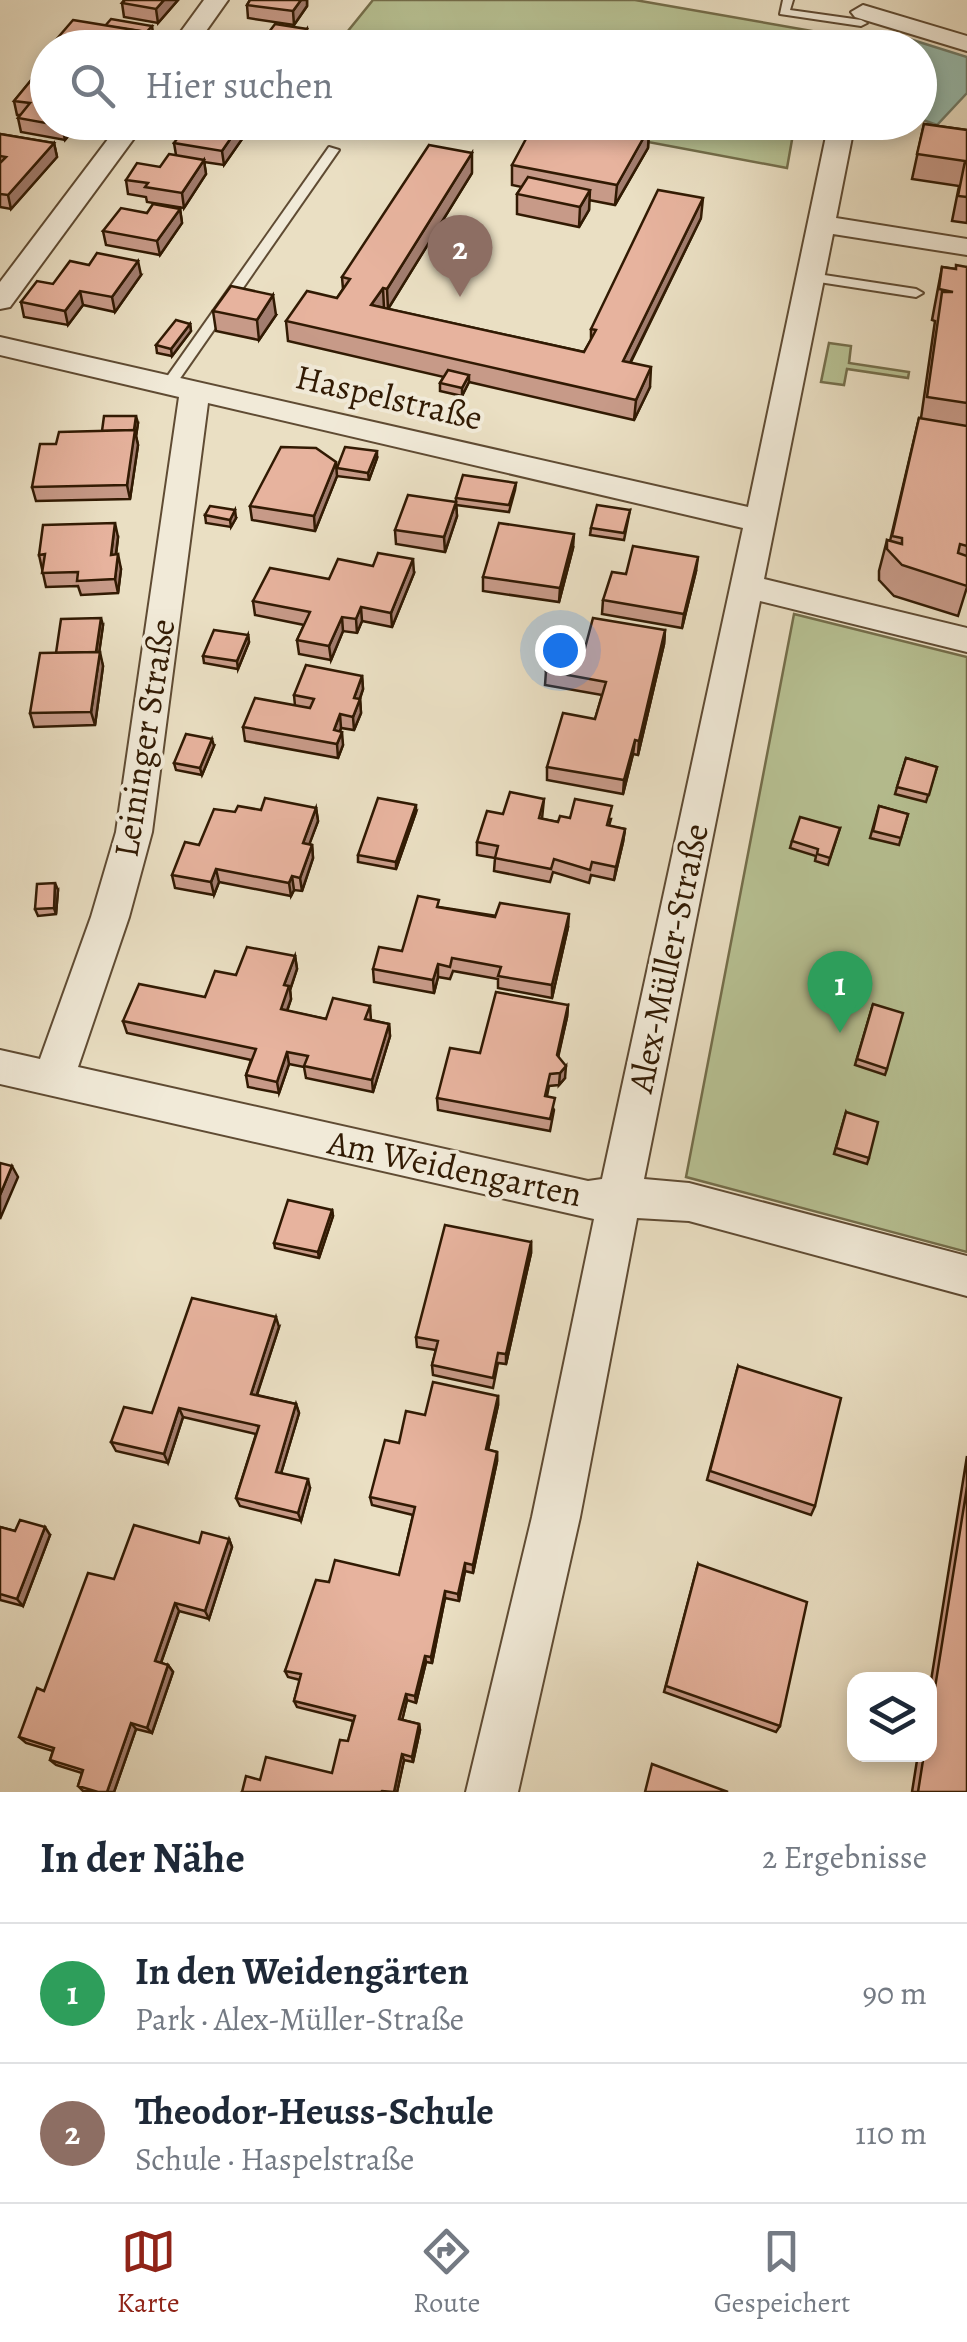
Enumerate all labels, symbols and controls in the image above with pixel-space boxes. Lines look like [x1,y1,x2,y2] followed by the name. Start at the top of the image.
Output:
[30,30,937,140] search box
[65,58,120,113] icon: search
[145,59,333,111] text: Hier suchen
[428,214,492,297] pin: 2
[291,352,487,442] street label: Haspelstraße
[101,615,187,861] street label: Leininger Straße
[535,625,586,676] your location
[616,819,720,1098] street label: Alex-Müller-Straße
[808,950,872,1033] pin: 1
[323,1117,586,1218] street label: Am Weidengarten
[847,1672,937,1762] map controls
[847,1672,937,1762] button: layers
[40,1829,245,1886] text: In der Nähe
[762,1835,927,1879] text: 2 Ergebnisse
[135,1945,469,1997] text: In den Weidengärten
[67,1971,78,2015] text: 1
[862,1971,927,2015] text: 90 m
[135,1997,464,2041] text: Park · Alex-Müller-Straße
[135,2085,494,2137] text: Theodor-Heuss-Schule
[65,2111,80,2155] text: 2
[855,2111,927,2155] text: 110 m
[135,2137,414,2181] text: Schule · Haspelstraße
[117,2224,180,2322] tab: Karte
[413,2224,480,2322] tab: Route
[714,2224,850,2322] tab: Gespeichert

